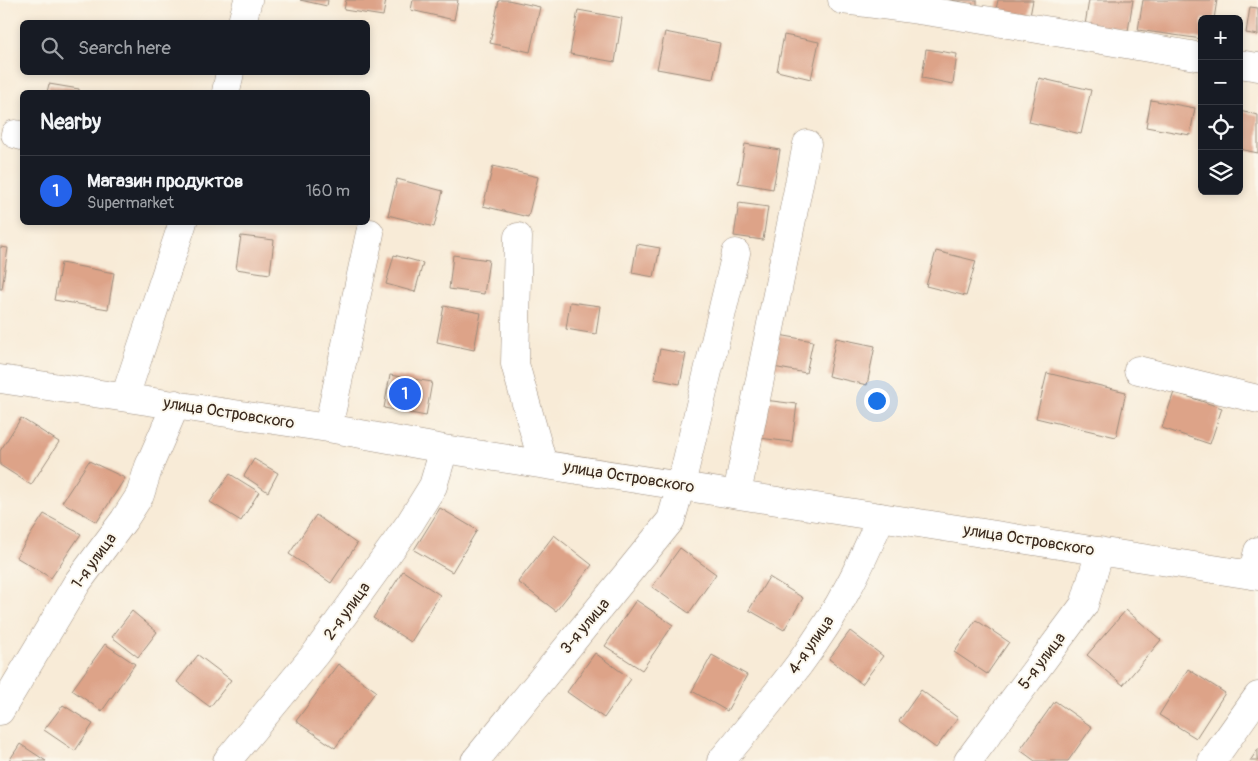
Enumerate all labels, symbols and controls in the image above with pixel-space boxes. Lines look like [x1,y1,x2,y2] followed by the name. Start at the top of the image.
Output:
[1198,15,1243,195] map controls
[1198,15,1243,60] button: +
[20,20,370,75] search box
[38,34,66,62] icon: search
[78,36,171,60] text: Search here
[1198,60,1243,105] button: −
[1198,105,1243,150] button: locate
[40,109,101,136] text: Nearby
[1198,150,1243,195] button: layers
[87,169,243,193] text: Магазин продуктов
[53,181,59,201] text: 1
[306,181,350,201] text: 160 m
[87,193,174,213] text: Supermarket
[389,375,421,413] pin: 1
[864,388,890,414] your location
[161,393,296,433] street label: улица Островского
[561,457,696,497] street label: улица Островского
[961,520,1096,560] street label: улица Островского
[67,529,121,593] street label: 1-я улица
[319,578,375,644] street label: 2-я улица
[556,594,614,658] street label: 3-я улица
[784,612,838,678] street label: 4-я улица
[1014,628,1070,694] street label: 5-я улица

